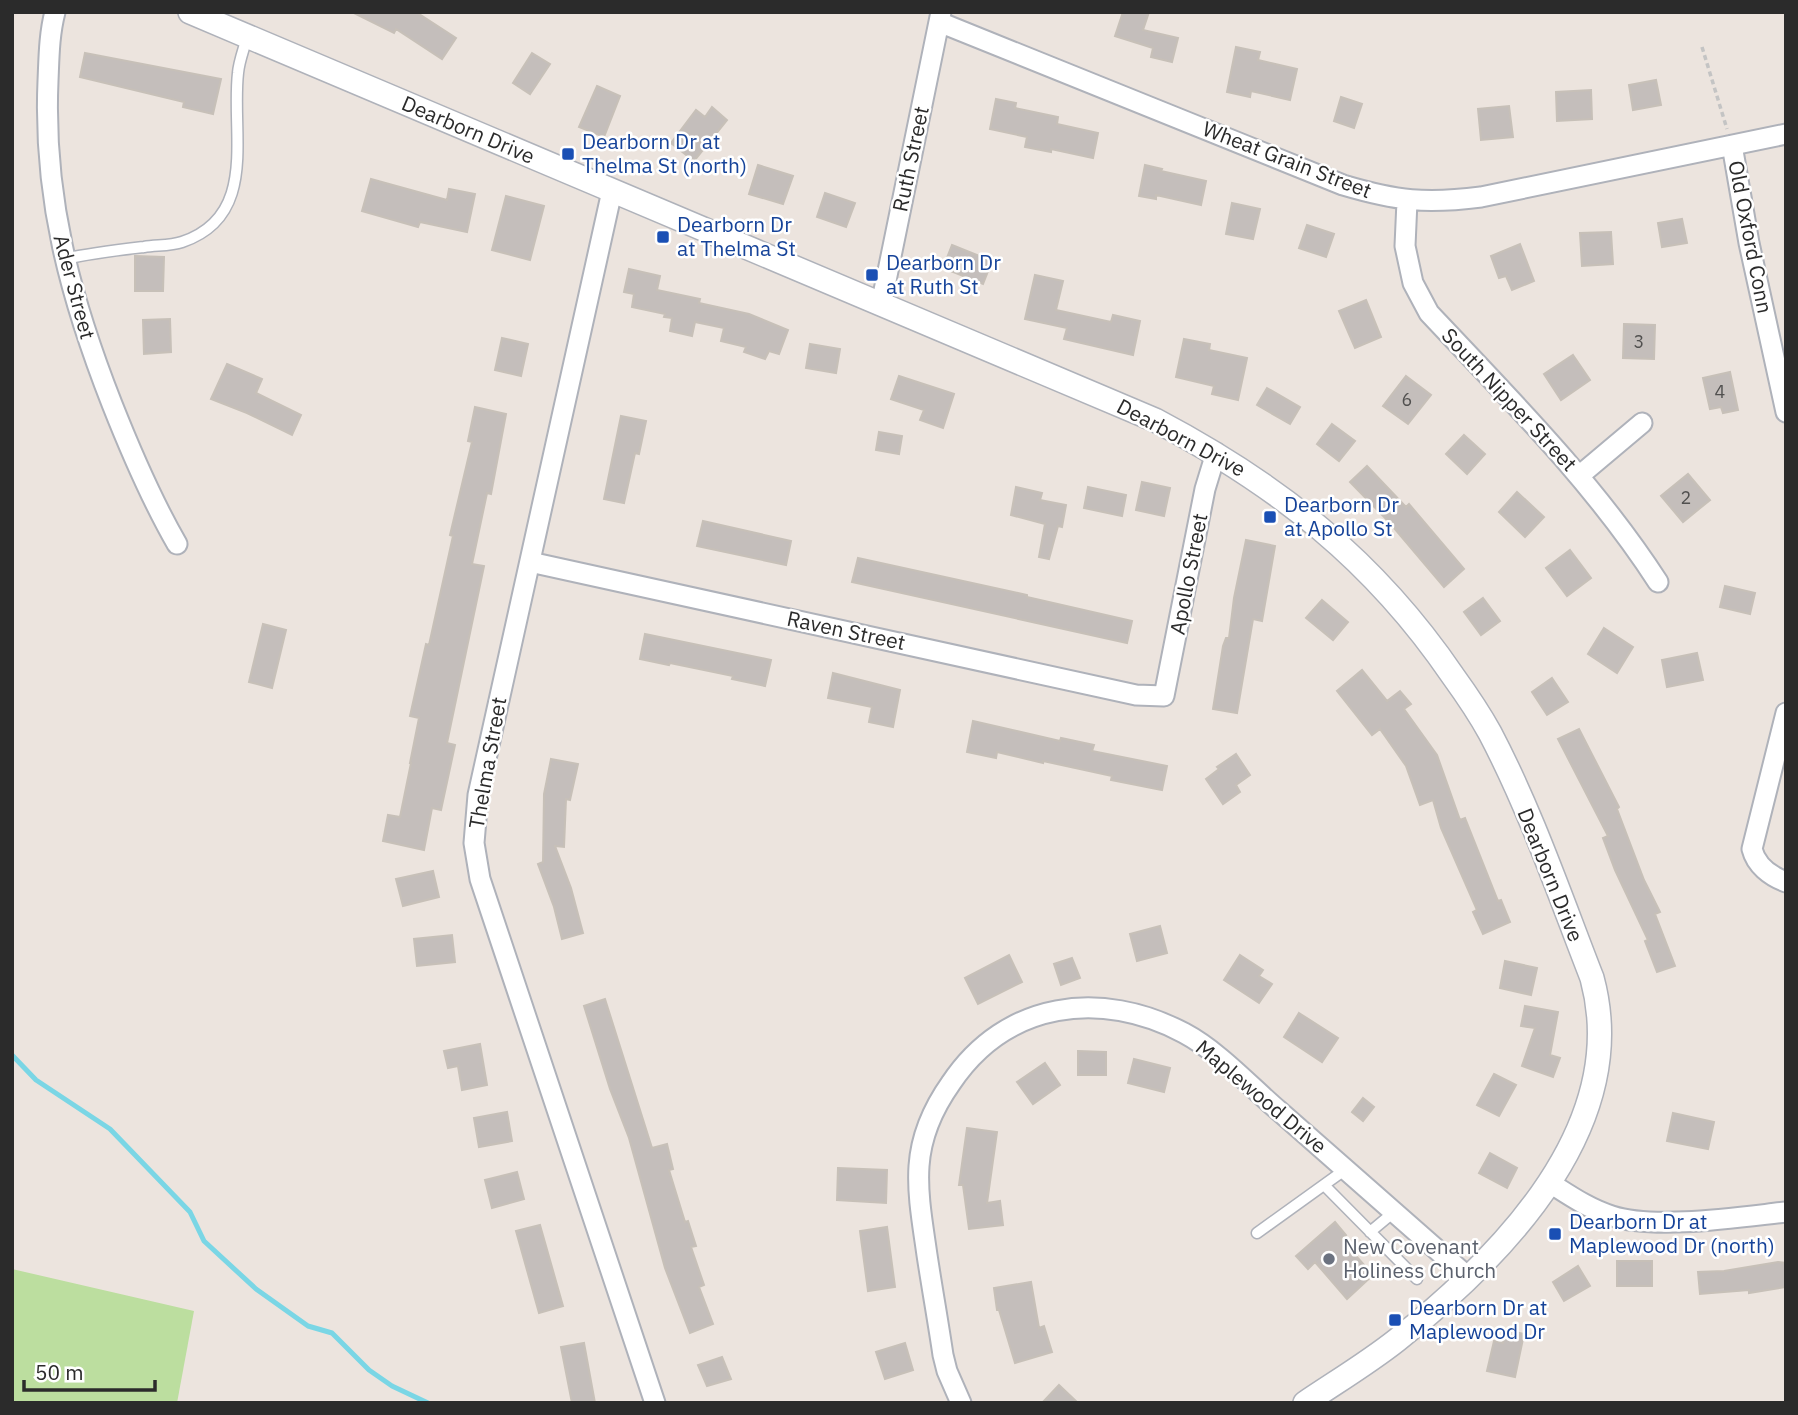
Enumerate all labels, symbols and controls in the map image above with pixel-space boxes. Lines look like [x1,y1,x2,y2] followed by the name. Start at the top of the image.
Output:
[398,88,539,170] street label: Dearborn Drive
[885,103,935,214] street label: Ruth Street
[1199,114,1376,204] street label: Wheat Grain Street
[582,127,747,179] place label: Dearborn Dr at Thelma St (north)
[560,146,576,162] marker: Dearborn Dr at Thelma St (north)
[1722,158,1780,316] street label: Old Oxford Conn
[677,210,796,262] place label: Dearborn Dr at Thelma St
[655,229,671,245] marker: Dearborn Dr at Thelma St
[48,231,102,342] street label: Ader Street
[886,248,1001,300] place label: Dearborn Dr at Ruth St
[864,267,880,283] marker: Dearborn Dr at Ruth St
[1436,322,1584,477] street label: South Nipper Street
[1634,330,1644,353] house number: 3
[1715,380,1726,403] house number: 4
[1402,388,1412,411] house number: 6
[1112,391,1251,483] street label: Dearborn Drive
[1681,486,1691,509] house number: 2
[1284,490,1399,542] place label: Dearborn Dr at Apollo St
[1262,509,1278,525] marker: Dearborn Dr at Apollo St
[1163,511,1214,637] street label: Apollo Street
[784,604,908,656] street label: Raven Street
[462,695,512,831] street label: Thelma Street
[1511,804,1590,946] street label: Dearborn Drive
[1190,1033,1333,1159] street label: Maplewood Drive
[1569,1207,1775,1259] place label: Dearborn Dr at Maplewood Dr (north)
[1547,1226,1563,1242] marker: Dearborn Dr at Maplewood Dr (north)
[1343,1232,1496,1284] place label: New Covenant Holiness Church
[1321,1251,1337,1267] marker: New Covenant Holiness Church
[1409,1293,1547,1345] place label: Dearborn Dr at Maplewood Dr
[1387,1312,1403,1328] marker: Dearborn Dr at Maplewood Dr
[24,1348,156,1392] scale bar
[35,1358,84,1386] text: 50 m

